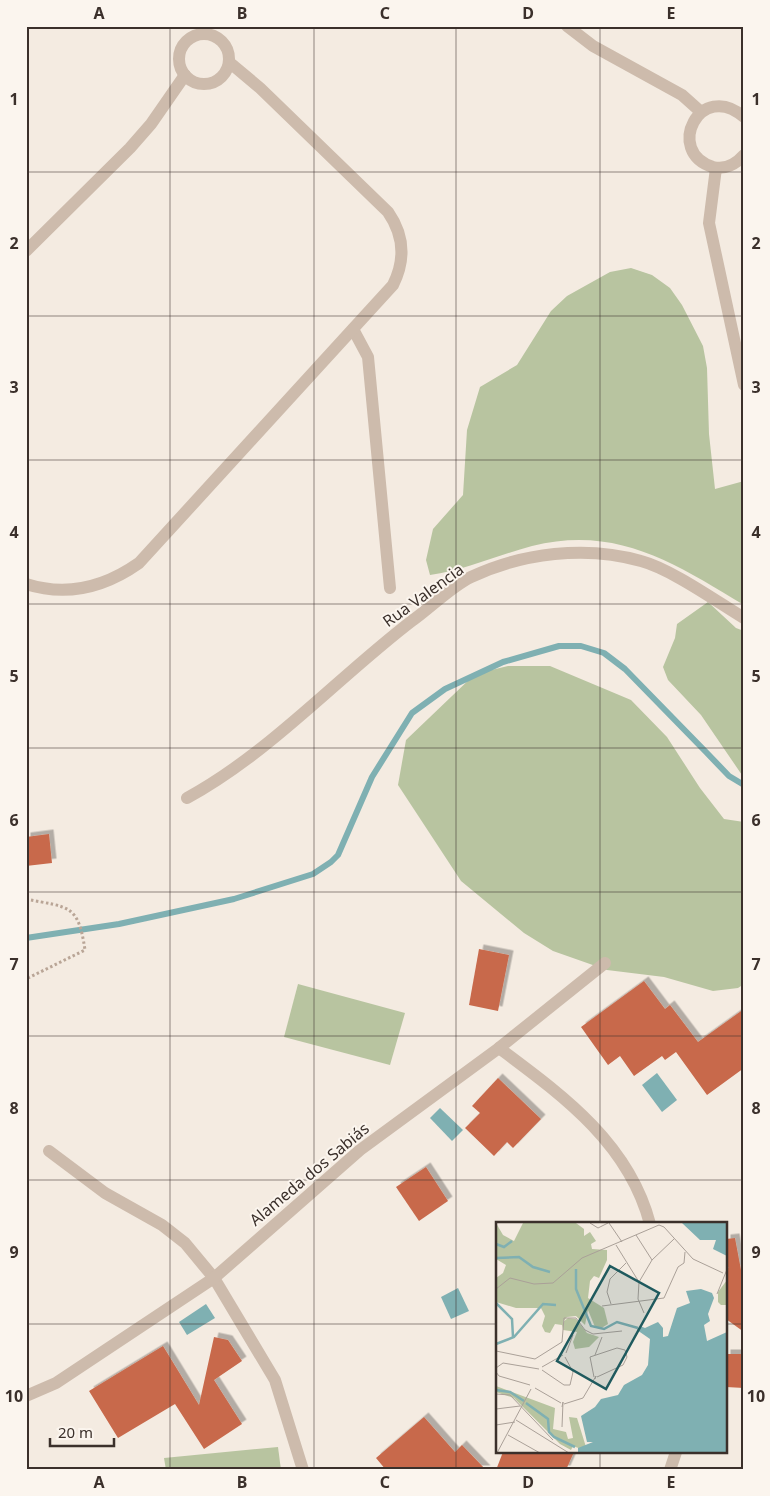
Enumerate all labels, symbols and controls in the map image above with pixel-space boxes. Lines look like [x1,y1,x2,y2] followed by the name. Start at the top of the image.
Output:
[93,2,105,24] text: A
[237,2,247,24] text: B
[380,2,390,24] text: C
[522,2,534,24] text: D
[667,2,676,24] text: E
[9,88,19,110] text: 1
[751,88,761,110] text: 1
[9,232,19,254] text: 2
[751,232,761,254] text: 2
[9,376,19,398] text: 3
[751,376,761,398] text: 3
[9,521,19,543] text: 4
[751,521,761,543] text: 4
[378,558,468,632] street label: Rua Valencia
[9,665,19,687] text: 5
[751,665,761,687] text: 5
[9,809,19,831] text: 6
[751,809,761,831] text: 6
[9,953,19,975] text: 7
[751,953,761,975] text: 7
[9,1097,19,1119] text: 8
[751,1097,761,1119] text: 8
[244,1117,374,1231] street label: Alameda dos Sabiás
[496,1222,728,1454] inset map
[9,1241,19,1263] text: 9
[751,1241,761,1263] text: 9
[5,1385,23,1407] text: 10
[747,1385,765,1407] text: 10
[50,1416,114,1448] scale bar
[58,1422,93,1442] text: 20 m
[93,1471,105,1493] text: A
[237,1471,247,1493] text: B
[380,1471,390,1493] text: C
[522,1471,534,1493] text: D
[667,1471,676,1493] text: E

